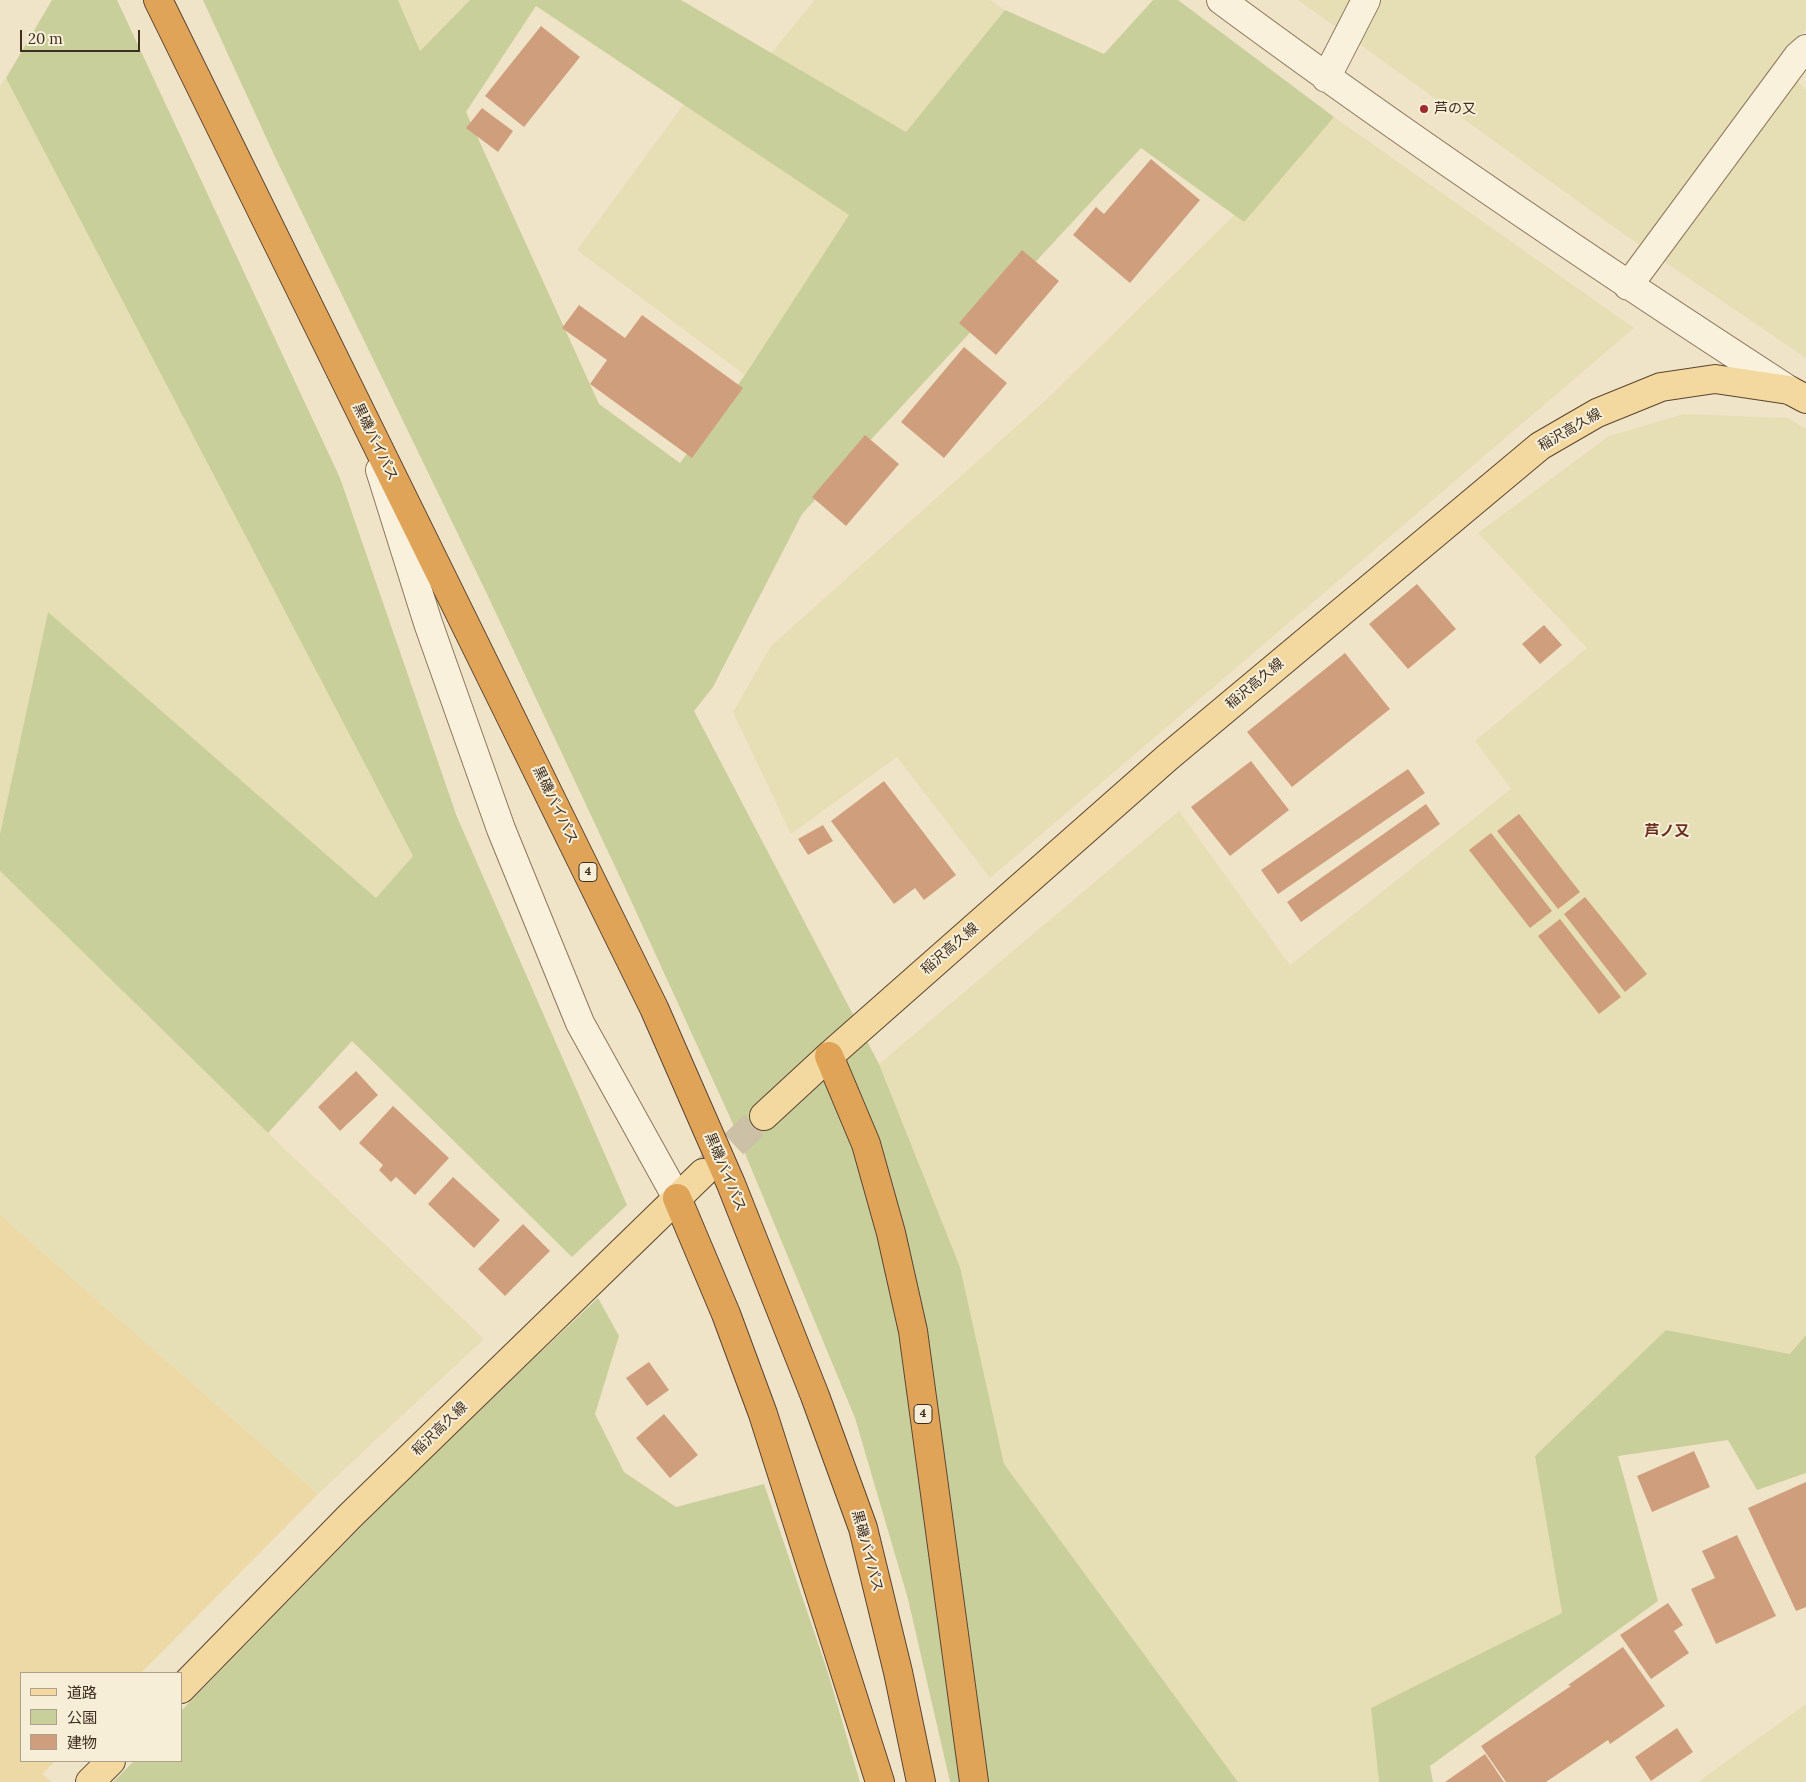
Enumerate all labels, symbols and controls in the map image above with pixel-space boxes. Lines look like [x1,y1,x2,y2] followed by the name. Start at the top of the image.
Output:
[22,20,142,52] scale bar
[28,29,63,48] text: 20 m
[1434,101,1476,117] place label: 芦の又
[1418,103,1430,115] marker: 芦の又
[349,401,401,483] street label: 黒磯バイパス
[1535,405,1605,455] street label: 稲沢高久線
[1223,655,1287,713] street label: 稲沢高久線
[529,764,581,846] street label: 黒磯バイパス
[1645,823,1689,841] district label: 芦ノ又
[579,862,597,882] road number: 4
[918,920,982,978] street label: 稲沢高久線
[701,1130,749,1214] street label: 黒磯バイパス
[409,1399,471,1459] street label: 稲沢高久線
[914,1405,932,1424] road number: 4
[848,1508,886,1594] street label: 黒磯バイパス
[20,1672,182,1762] legend
[67,1683,97,1702] text: 道路
[67,1708,97,1727] text: 公園
[67,1733,97,1752] text: 建物

